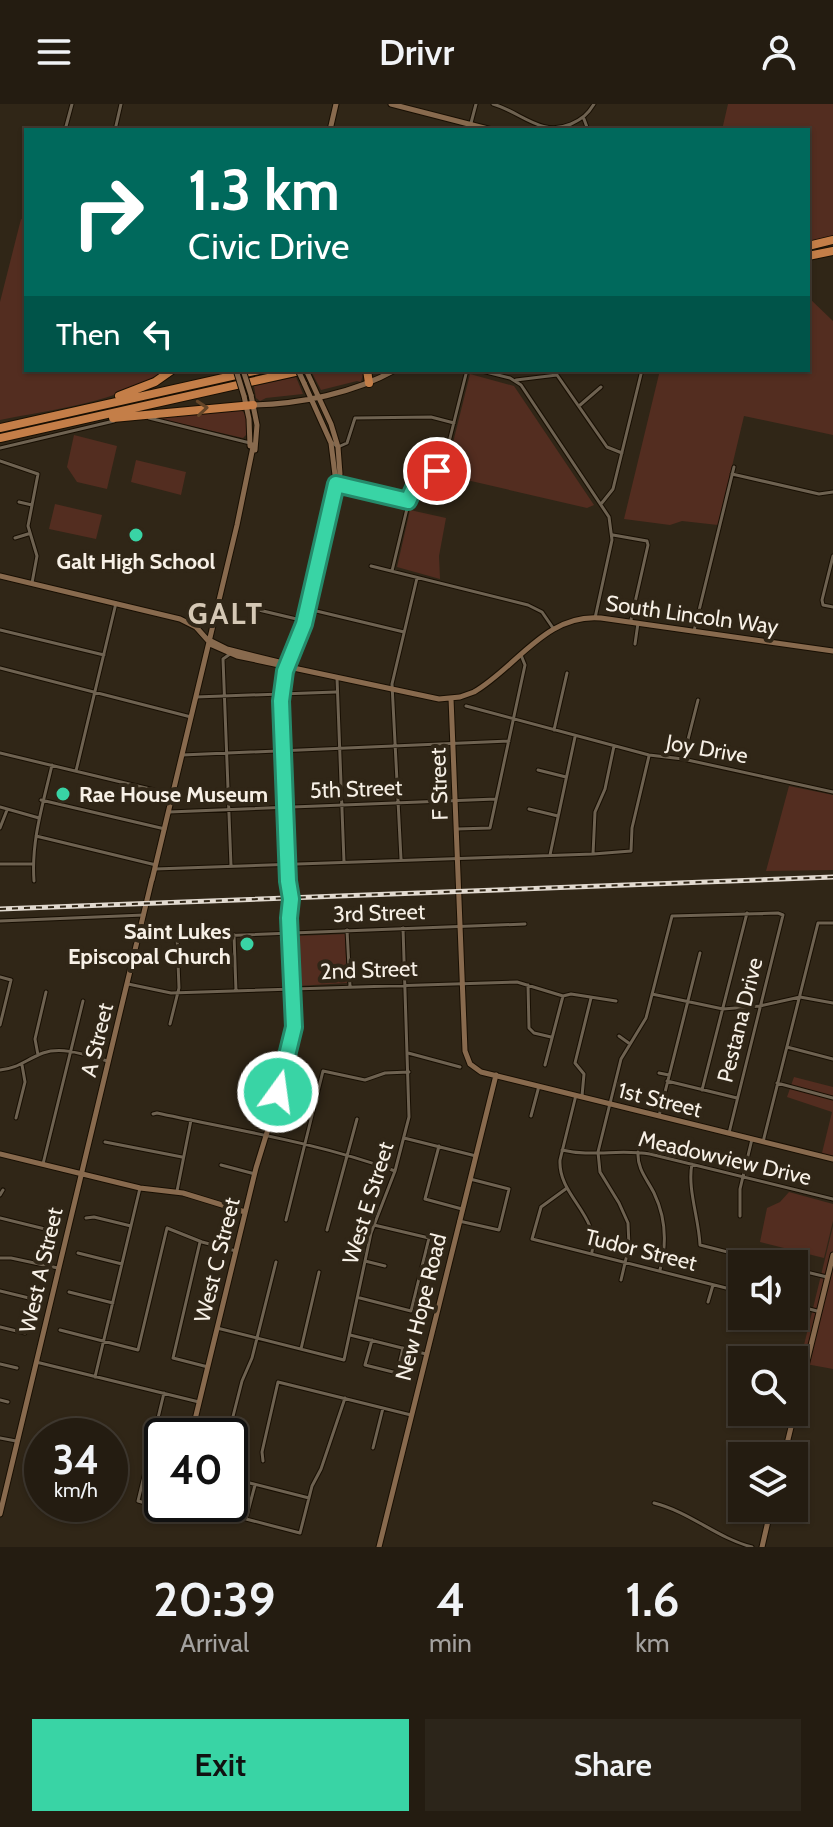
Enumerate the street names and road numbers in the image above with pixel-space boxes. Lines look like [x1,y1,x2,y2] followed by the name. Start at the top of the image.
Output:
[604,590,780,640] street label: South Lincoln Way
[663,728,750,769] street label: Joy Drive
[424,746,454,821] street label: F Street
[309,774,403,804] street label: 5th Street
[332,898,426,928] street label: 3rd Street
[320,955,419,985] street label: 2nd Street
[711,955,769,1085] street label: Pestana Drive
[75,1000,119,1080] street label: A Street
[615,1077,705,1124] street label: 1st Street
[636,1125,814,1191] street label: Meadowview Drive
[337,1138,400,1267] street label: West E Street
[188,1194,246,1325] street label: West C Street
[13,1204,69,1335] street label: West A Street
[582,1223,700,1277] street label: Tudor Street
[390,1231,452,1383] street label: New Hope Road

